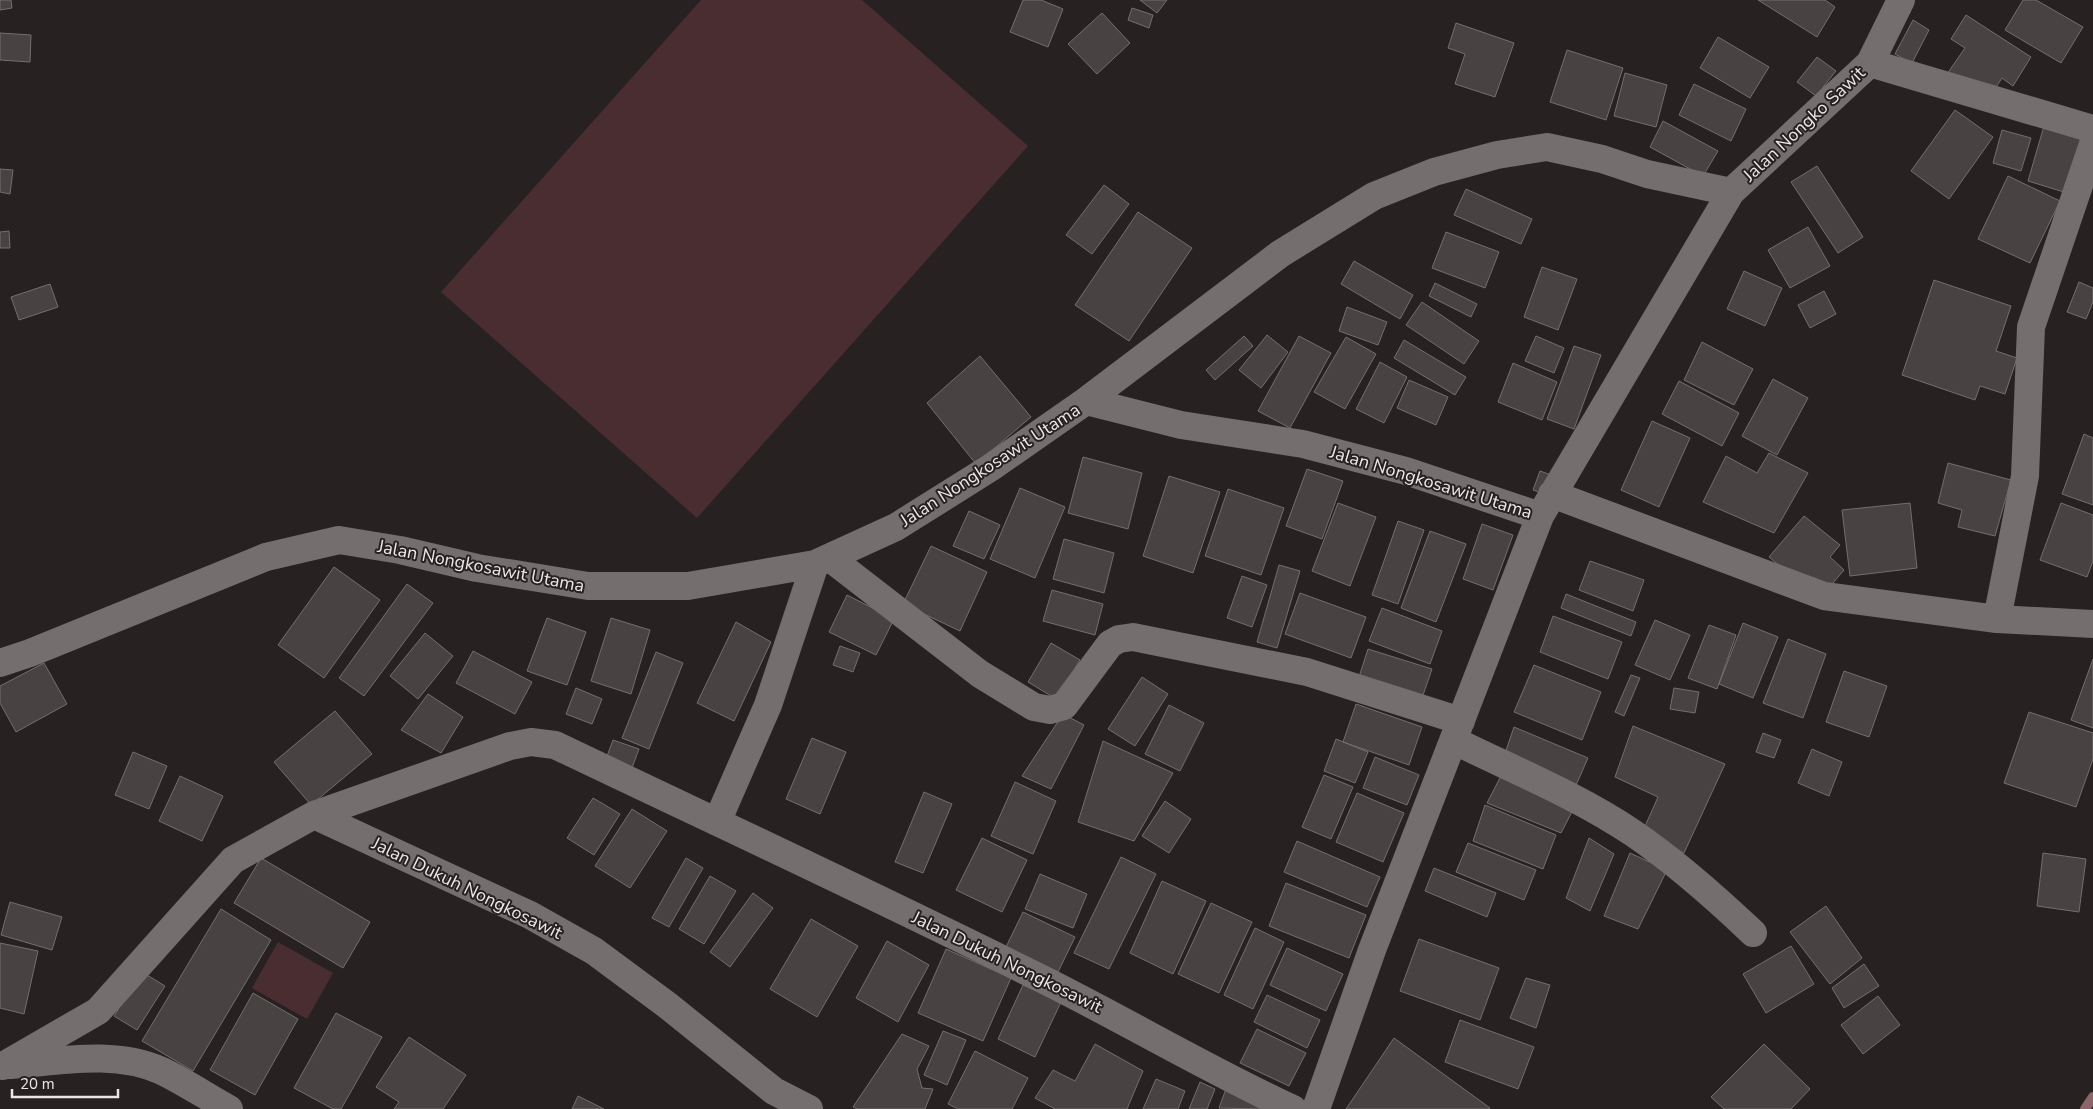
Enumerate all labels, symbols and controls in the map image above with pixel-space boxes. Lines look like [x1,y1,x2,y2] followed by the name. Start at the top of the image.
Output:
[1737,61,1871,188] street label: Jalan Nongko Sawit
[894,398,1085,533] street label: Jalan Nongkosawit Utama
[1326,440,1535,524] street label: Jalan Nongkosawit Utama
[375,534,586,598] street label: Jalan Nongkosawit Utama
[367,831,567,945] street label: Jalan Dukuh Nongkosawit
[907,905,1107,1019] street label: Jalan Dukuh Nongkosawit
[12,1066,119,1098] scale bar
[20,1074,55,1094] text: 20 m

